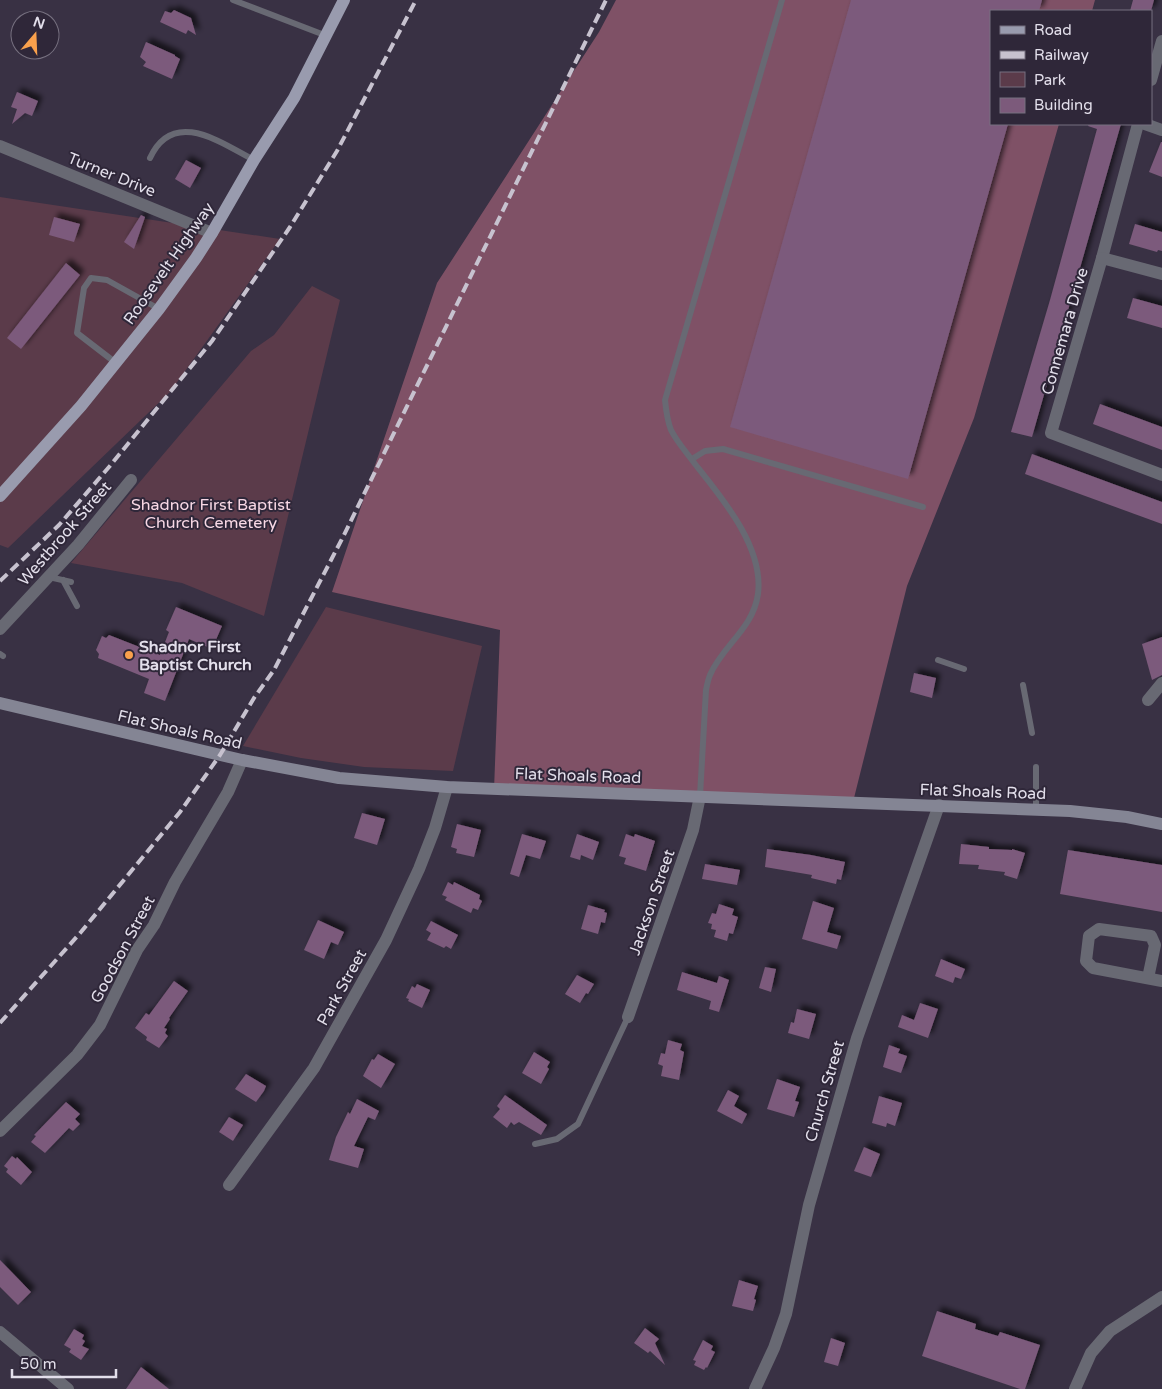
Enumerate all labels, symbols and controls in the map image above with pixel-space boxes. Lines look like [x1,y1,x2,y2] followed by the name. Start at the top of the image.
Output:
[10,10,60,60] north arrow
[990,10,1152,125] legend
[31,13,47,33] text: N
[1034,21,1072,39] text: Road
[1034,46,1089,64] text: Railway
[1034,71,1066,89] text: Park
[1034,96,1093,114] text: Building
[65,148,159,202] street label: Turner Drive
[119,198,219,329] street label: Roosevelt Highway
[1037,265,1093,397] street label: Connemara Drive
[14,477,116,590] street label: Westbrook Street
[131,495,291,533] park label: Shadnor First Baptist Church Cemetery
[139,637,252,675] place label: Shadnor First Baptist Church
[123,649,135,661] marker: Shadnor First Baptist Church
[116,706,244,754] street label: Flat Shoals Road
[514,764,642,788] street label: Flat Shoals Road
[919,780,1047,804] street label: Flat Shoals Road
[624,847,679,958] street label: Jackson Street
[86,892,160,1007] street label: Goodson Street
[313,946,371,1029] street label: Park Street
[801,1038,849,1144] street label: Church Street
[12,1346,116,1378] scale bar
[20,1355,57,1373] text: 50 m

